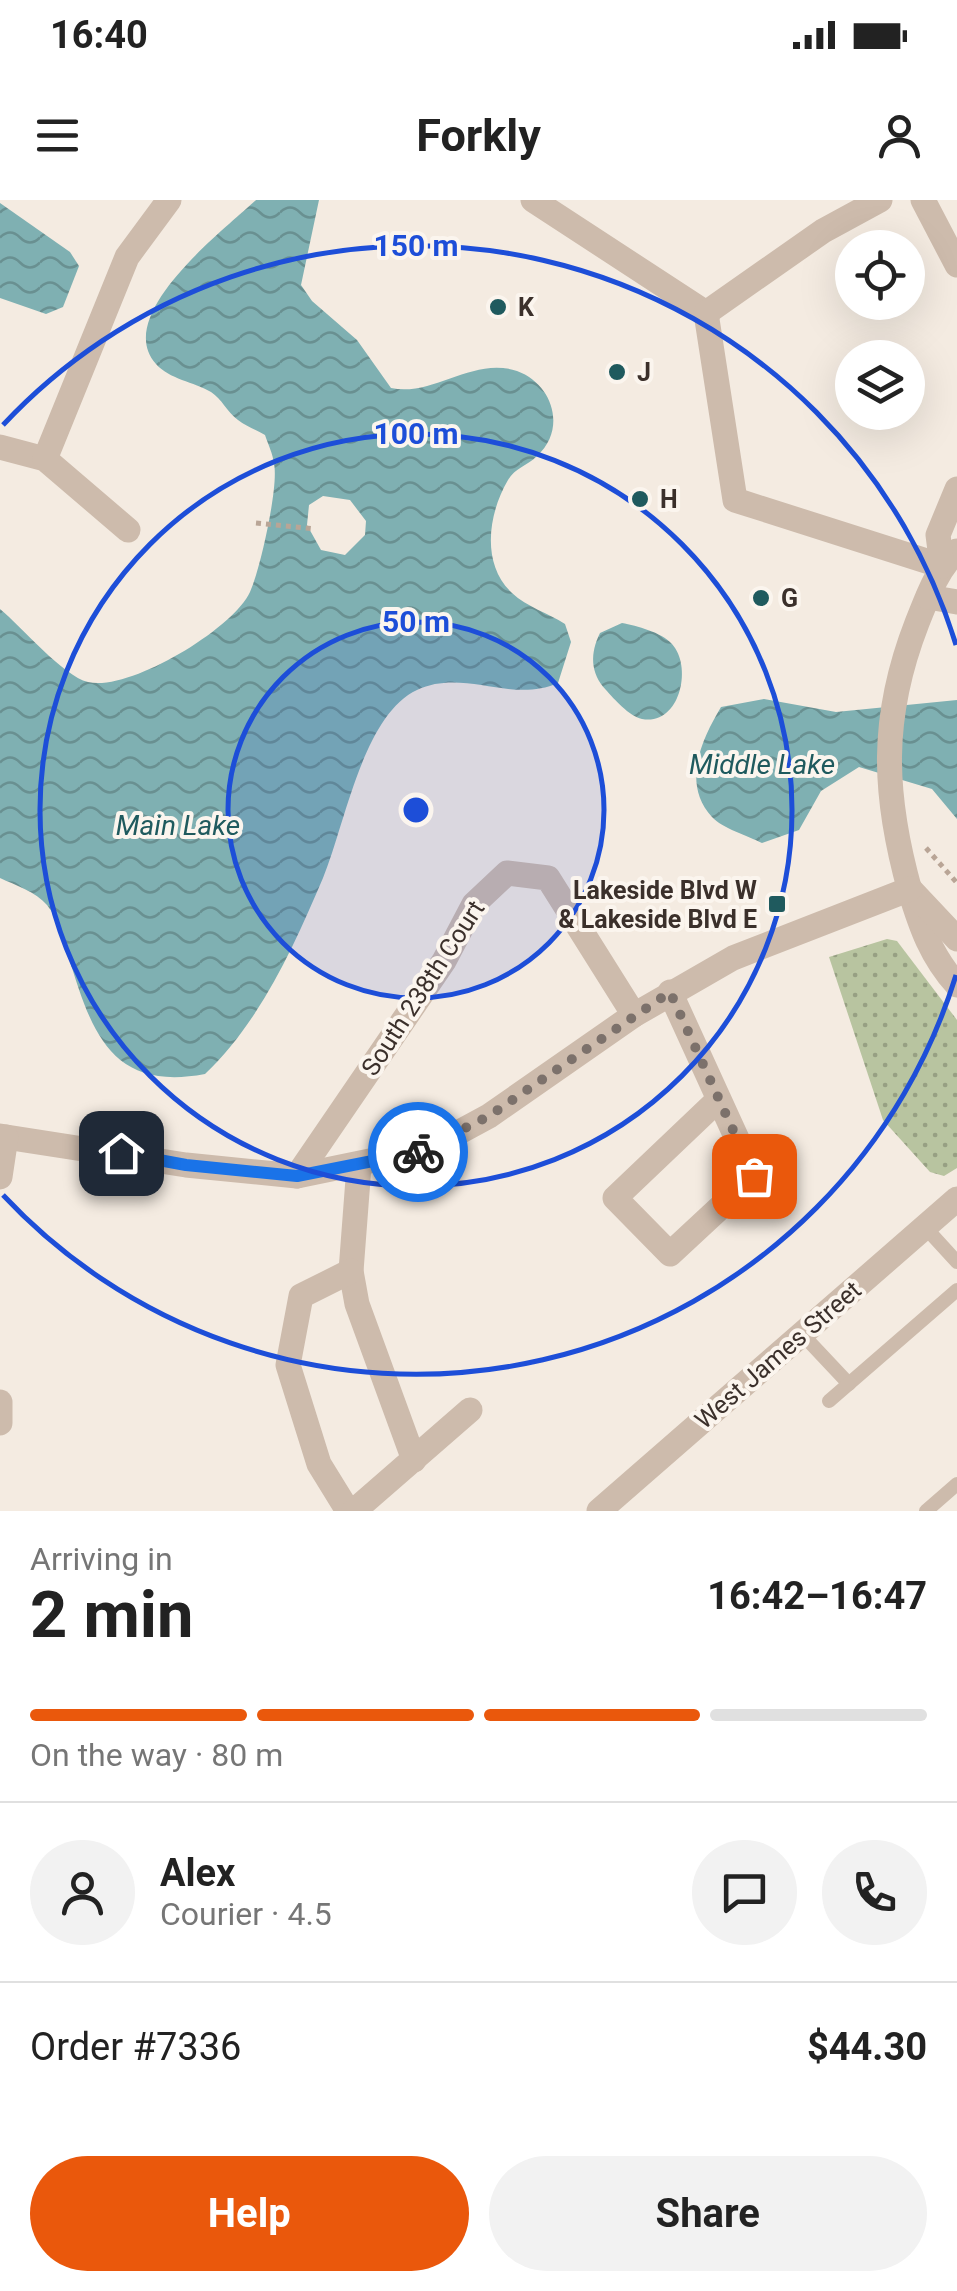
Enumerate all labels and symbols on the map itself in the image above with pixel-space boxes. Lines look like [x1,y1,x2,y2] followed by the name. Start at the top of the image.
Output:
[373,228,459,263] text: 150 m
[518,293,535,322] place label: K
[487,296,509,318] marker: K
[637,358,651,387] place label: J
[606,361,628,383] marker: J
[373,416,459,451] text: 100 m
[660,485,678,514] place label: H
[629,488,651,510] marker: H
[781,584,798,613] place label: G
[750,587,772,609] marker: G
[382,604,450,639] text: 50 m
[689,748,835,781] water label: Middle Lake
[398,792,434,828] centre of rings
[116,809,240,842] water label: Main Lake
[558,876,757,934] place label: Lakeside Blvd W & Lakeside Blvd E
[766,893,788,915] marker: Lakeside Blvd W & Lakeside Blvd E
[356,895,490,1081] street label: South 238th Court
[368,1102,468,1202] courier
[79,1111,164,1196] pin
[712,1134,797,1219] pin
[689,1275,867,1435] street label: West James Street

